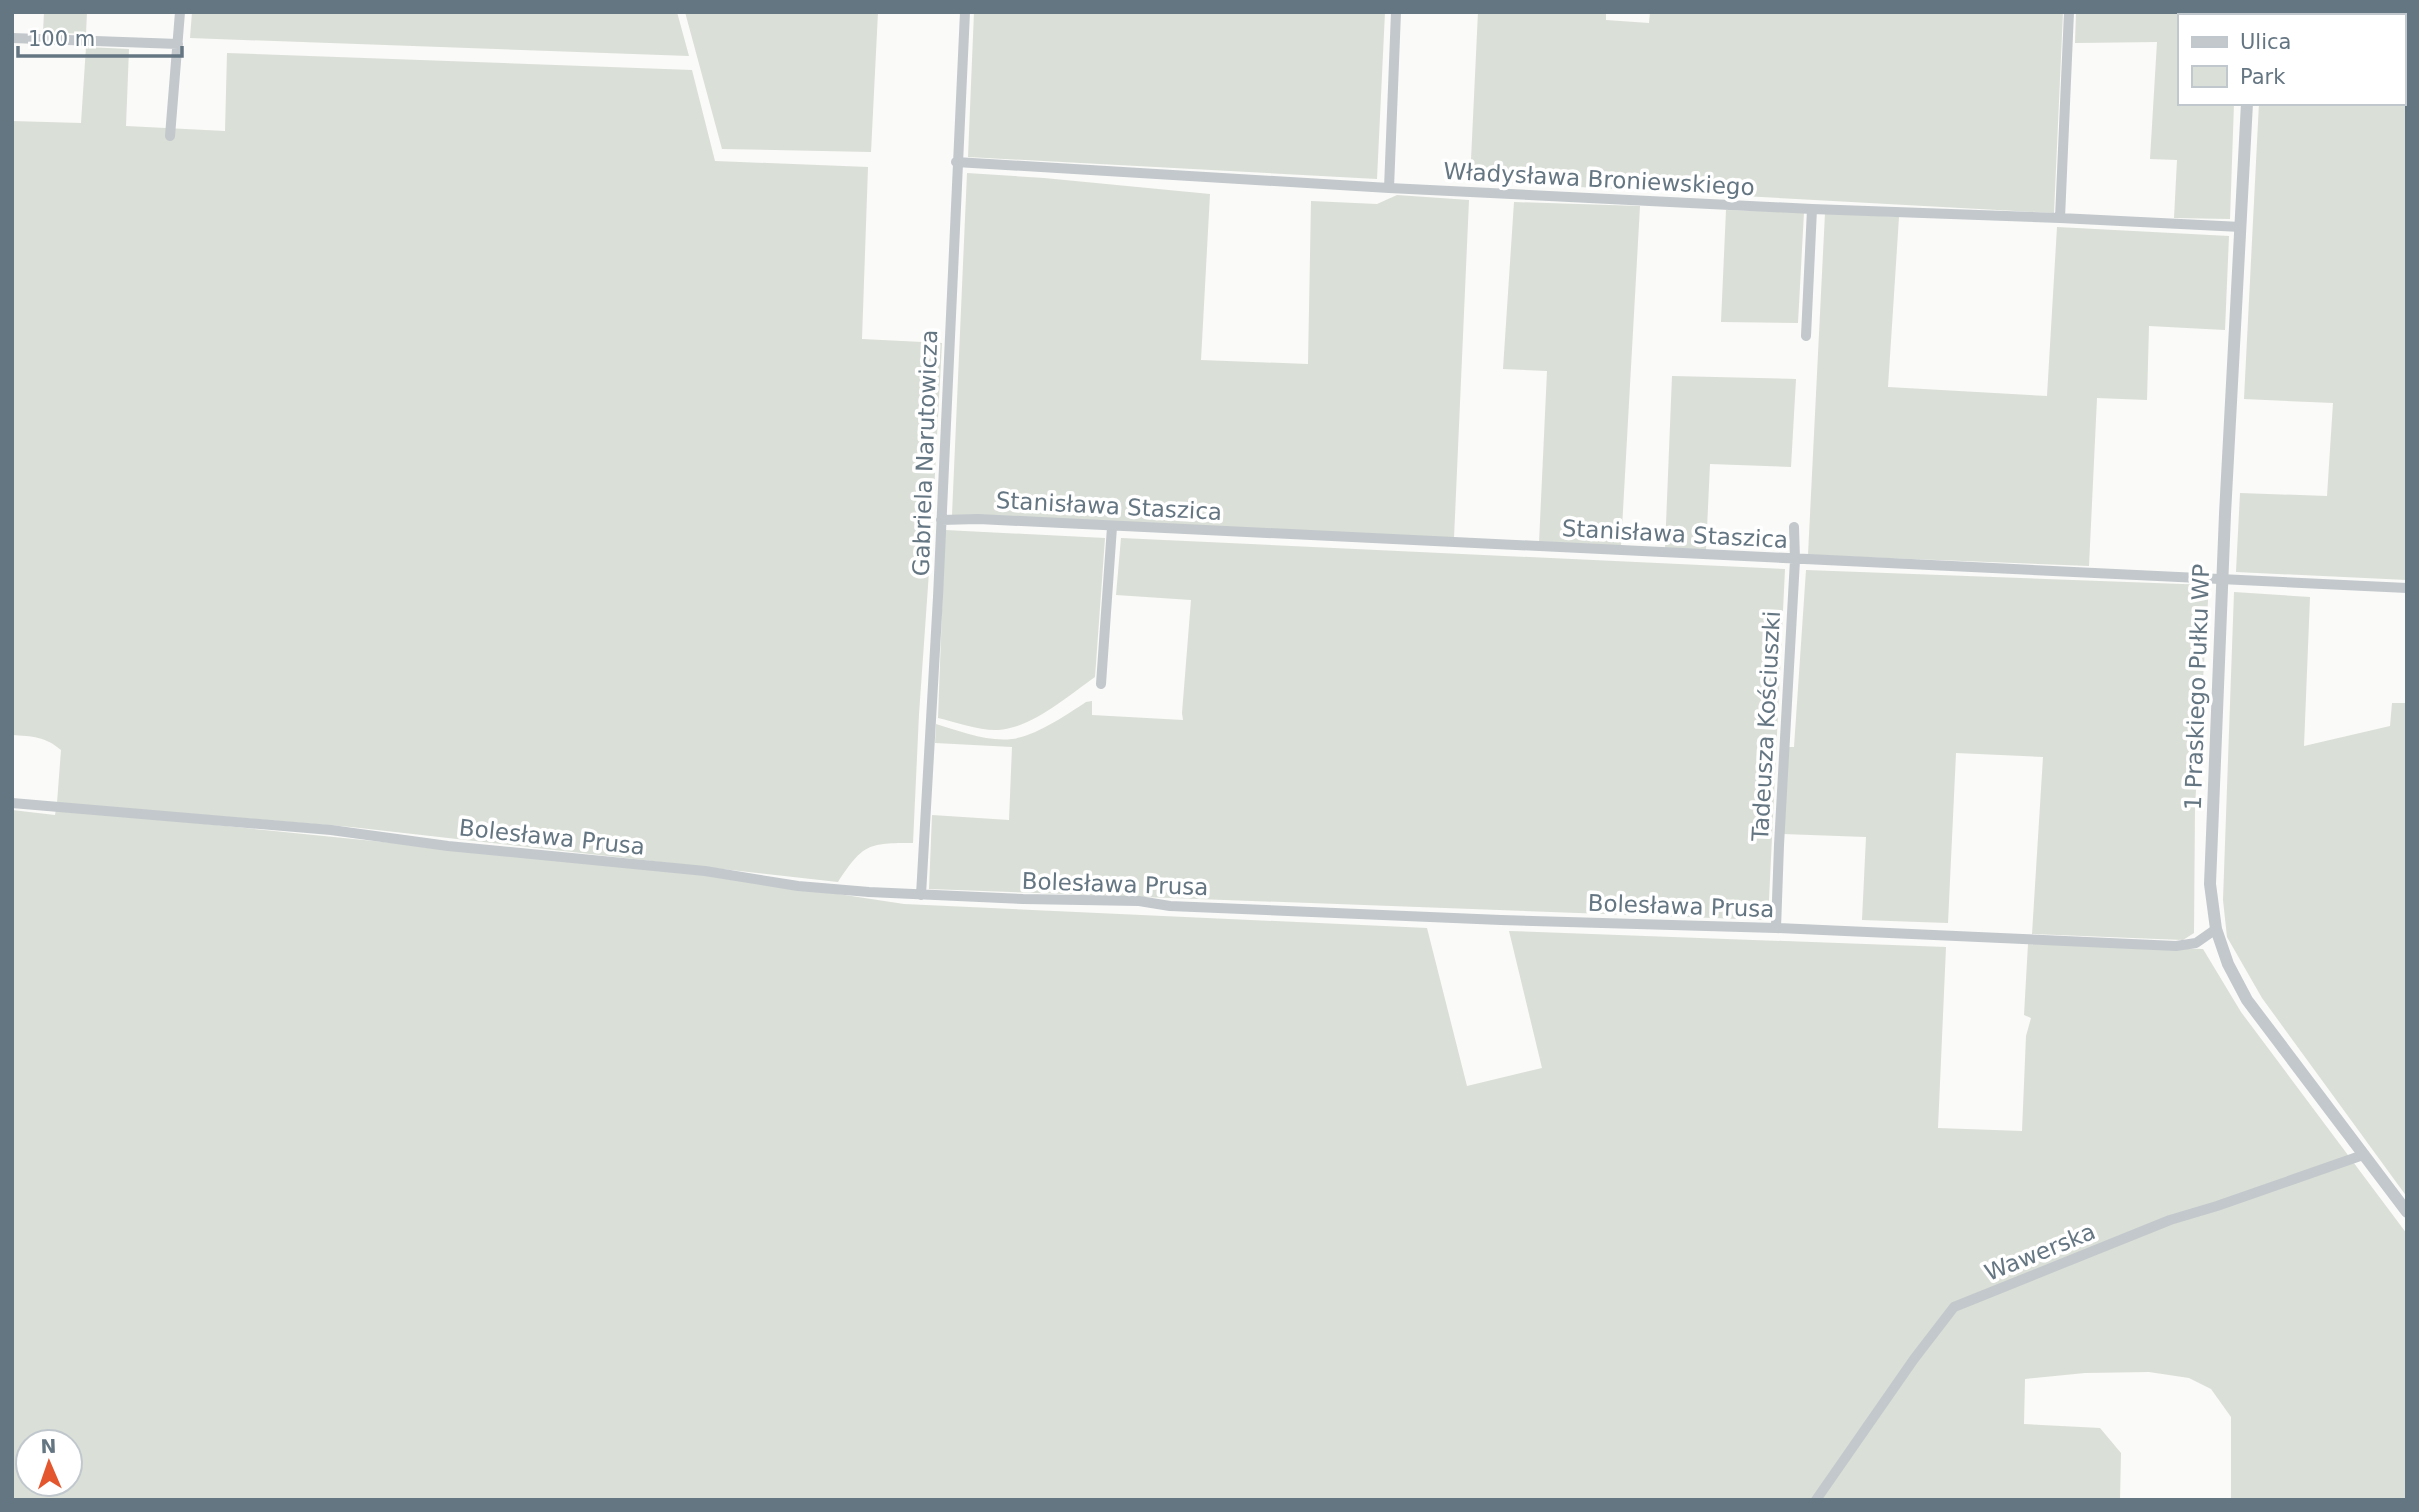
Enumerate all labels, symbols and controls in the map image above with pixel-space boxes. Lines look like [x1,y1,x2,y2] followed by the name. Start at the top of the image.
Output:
[18,14,182,58] scale bar
[2178,14,2405,105] legend
[28,27,95,51] text: 100 m
[2240,30,2291,54] text: Ulica
[2240,65,2286,89] text: Park
[1443,158,1755,200] street label: Władysława Broniewskiego
[908,329,942,577] street label: Gabriela Narutowicza
[995,487,1223,525] street label: Stanisława Staszica
[1561,515,1789,553] street label: Stanisława Staszica
[2180,563,2214,811] street label: 1 Praskiego Pułku WP
[1747,610,1785,843] street label: Tadeusza Kościuszki
[458,814,646,860] street label: Bolesława Prusa
[1021,868,1209,900] street label: Bolesława Prusa
[1587,890,1775,922] street label: Bolesława Prusa
[1981,1218,2099,1286] street label: Wawerska
[14,1428,84,1498] north arrow
[40,1435,57,1457] text: N

